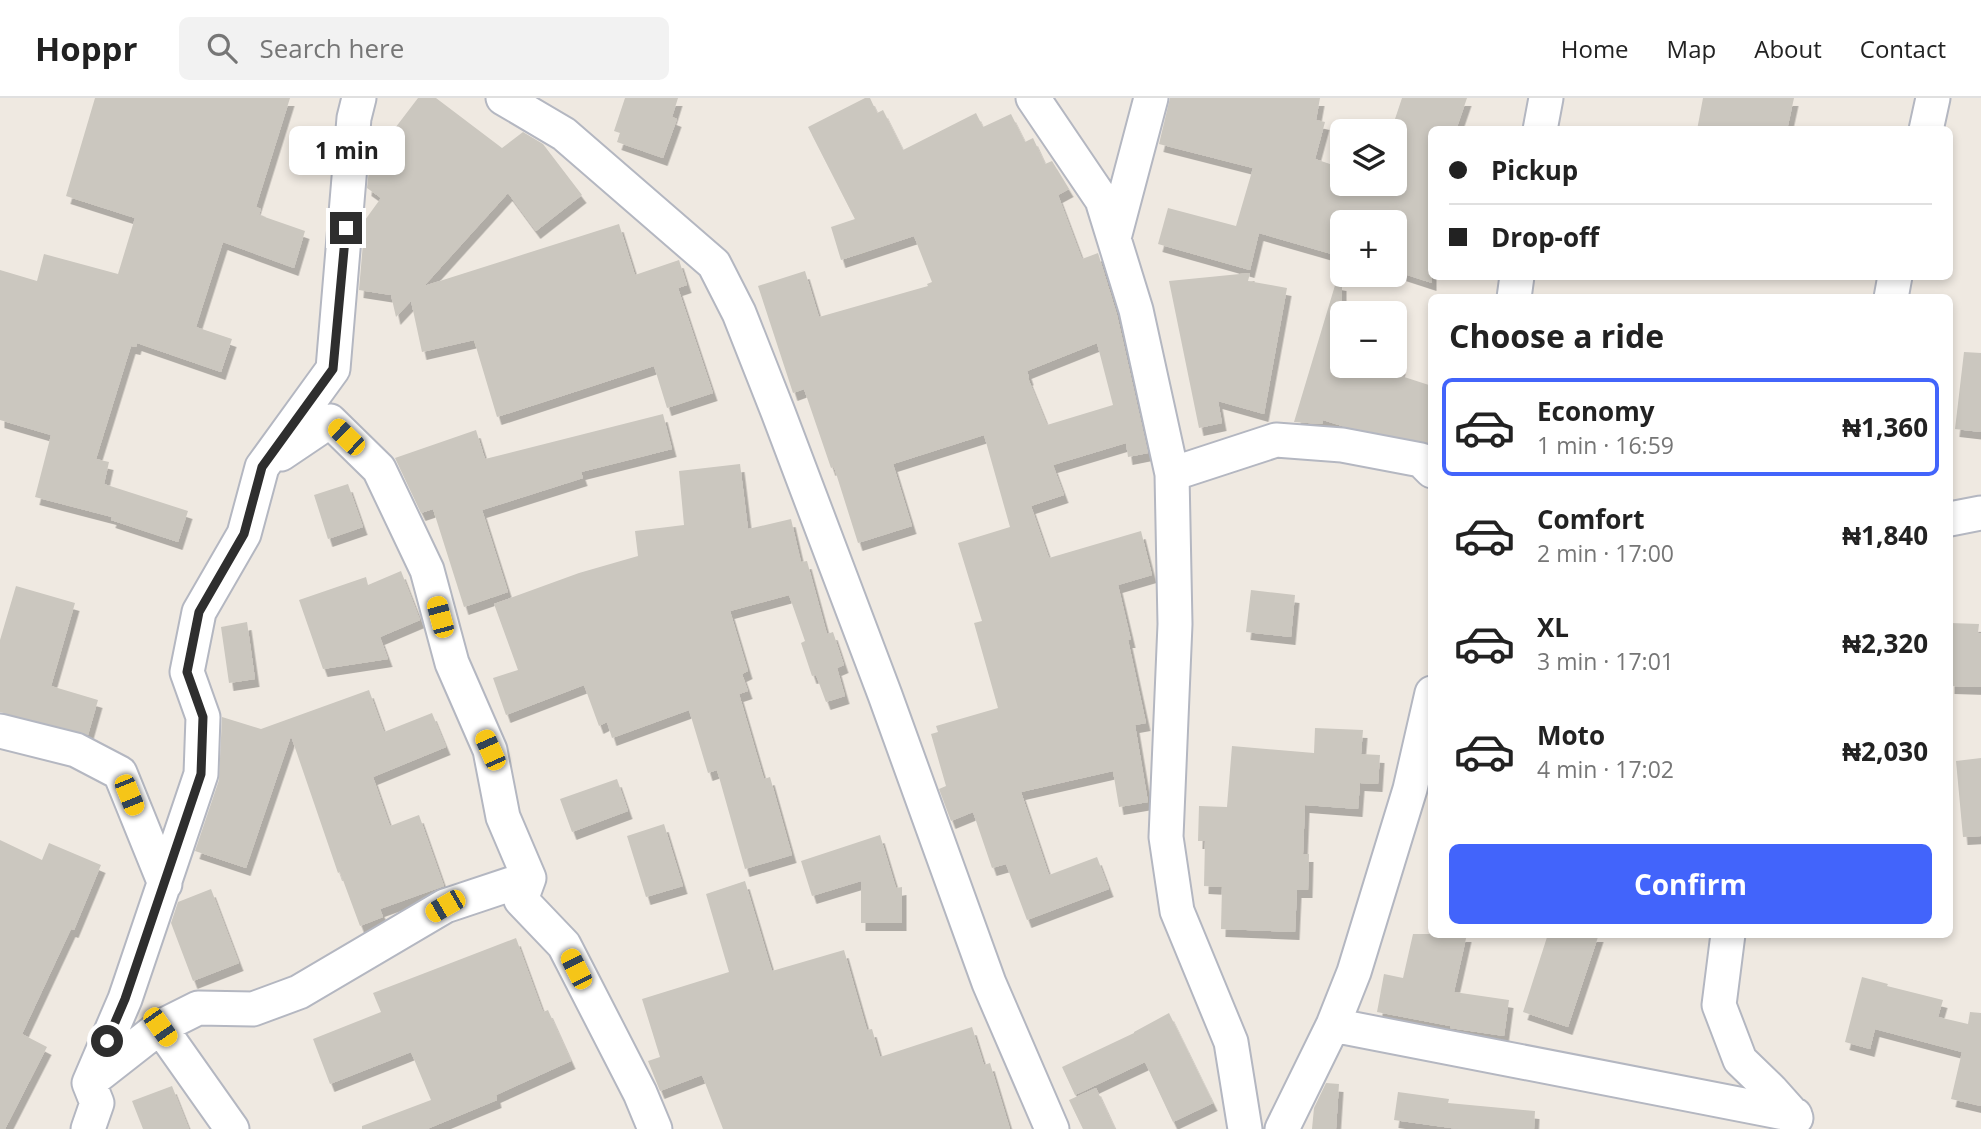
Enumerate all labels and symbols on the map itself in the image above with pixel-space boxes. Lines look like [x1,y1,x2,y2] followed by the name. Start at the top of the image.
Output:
[288,127,404,176] callout: 1 min
[330,212,362,244] route end
[324,415,369,459] car
[425,594,456,640] car
[472,727,509,773] car
[112,772,147,818] car
[422,886,469,926] car
[558,946,595,992] car
[140,1004,181,1050] car
[91,1025,123,1057] route start

